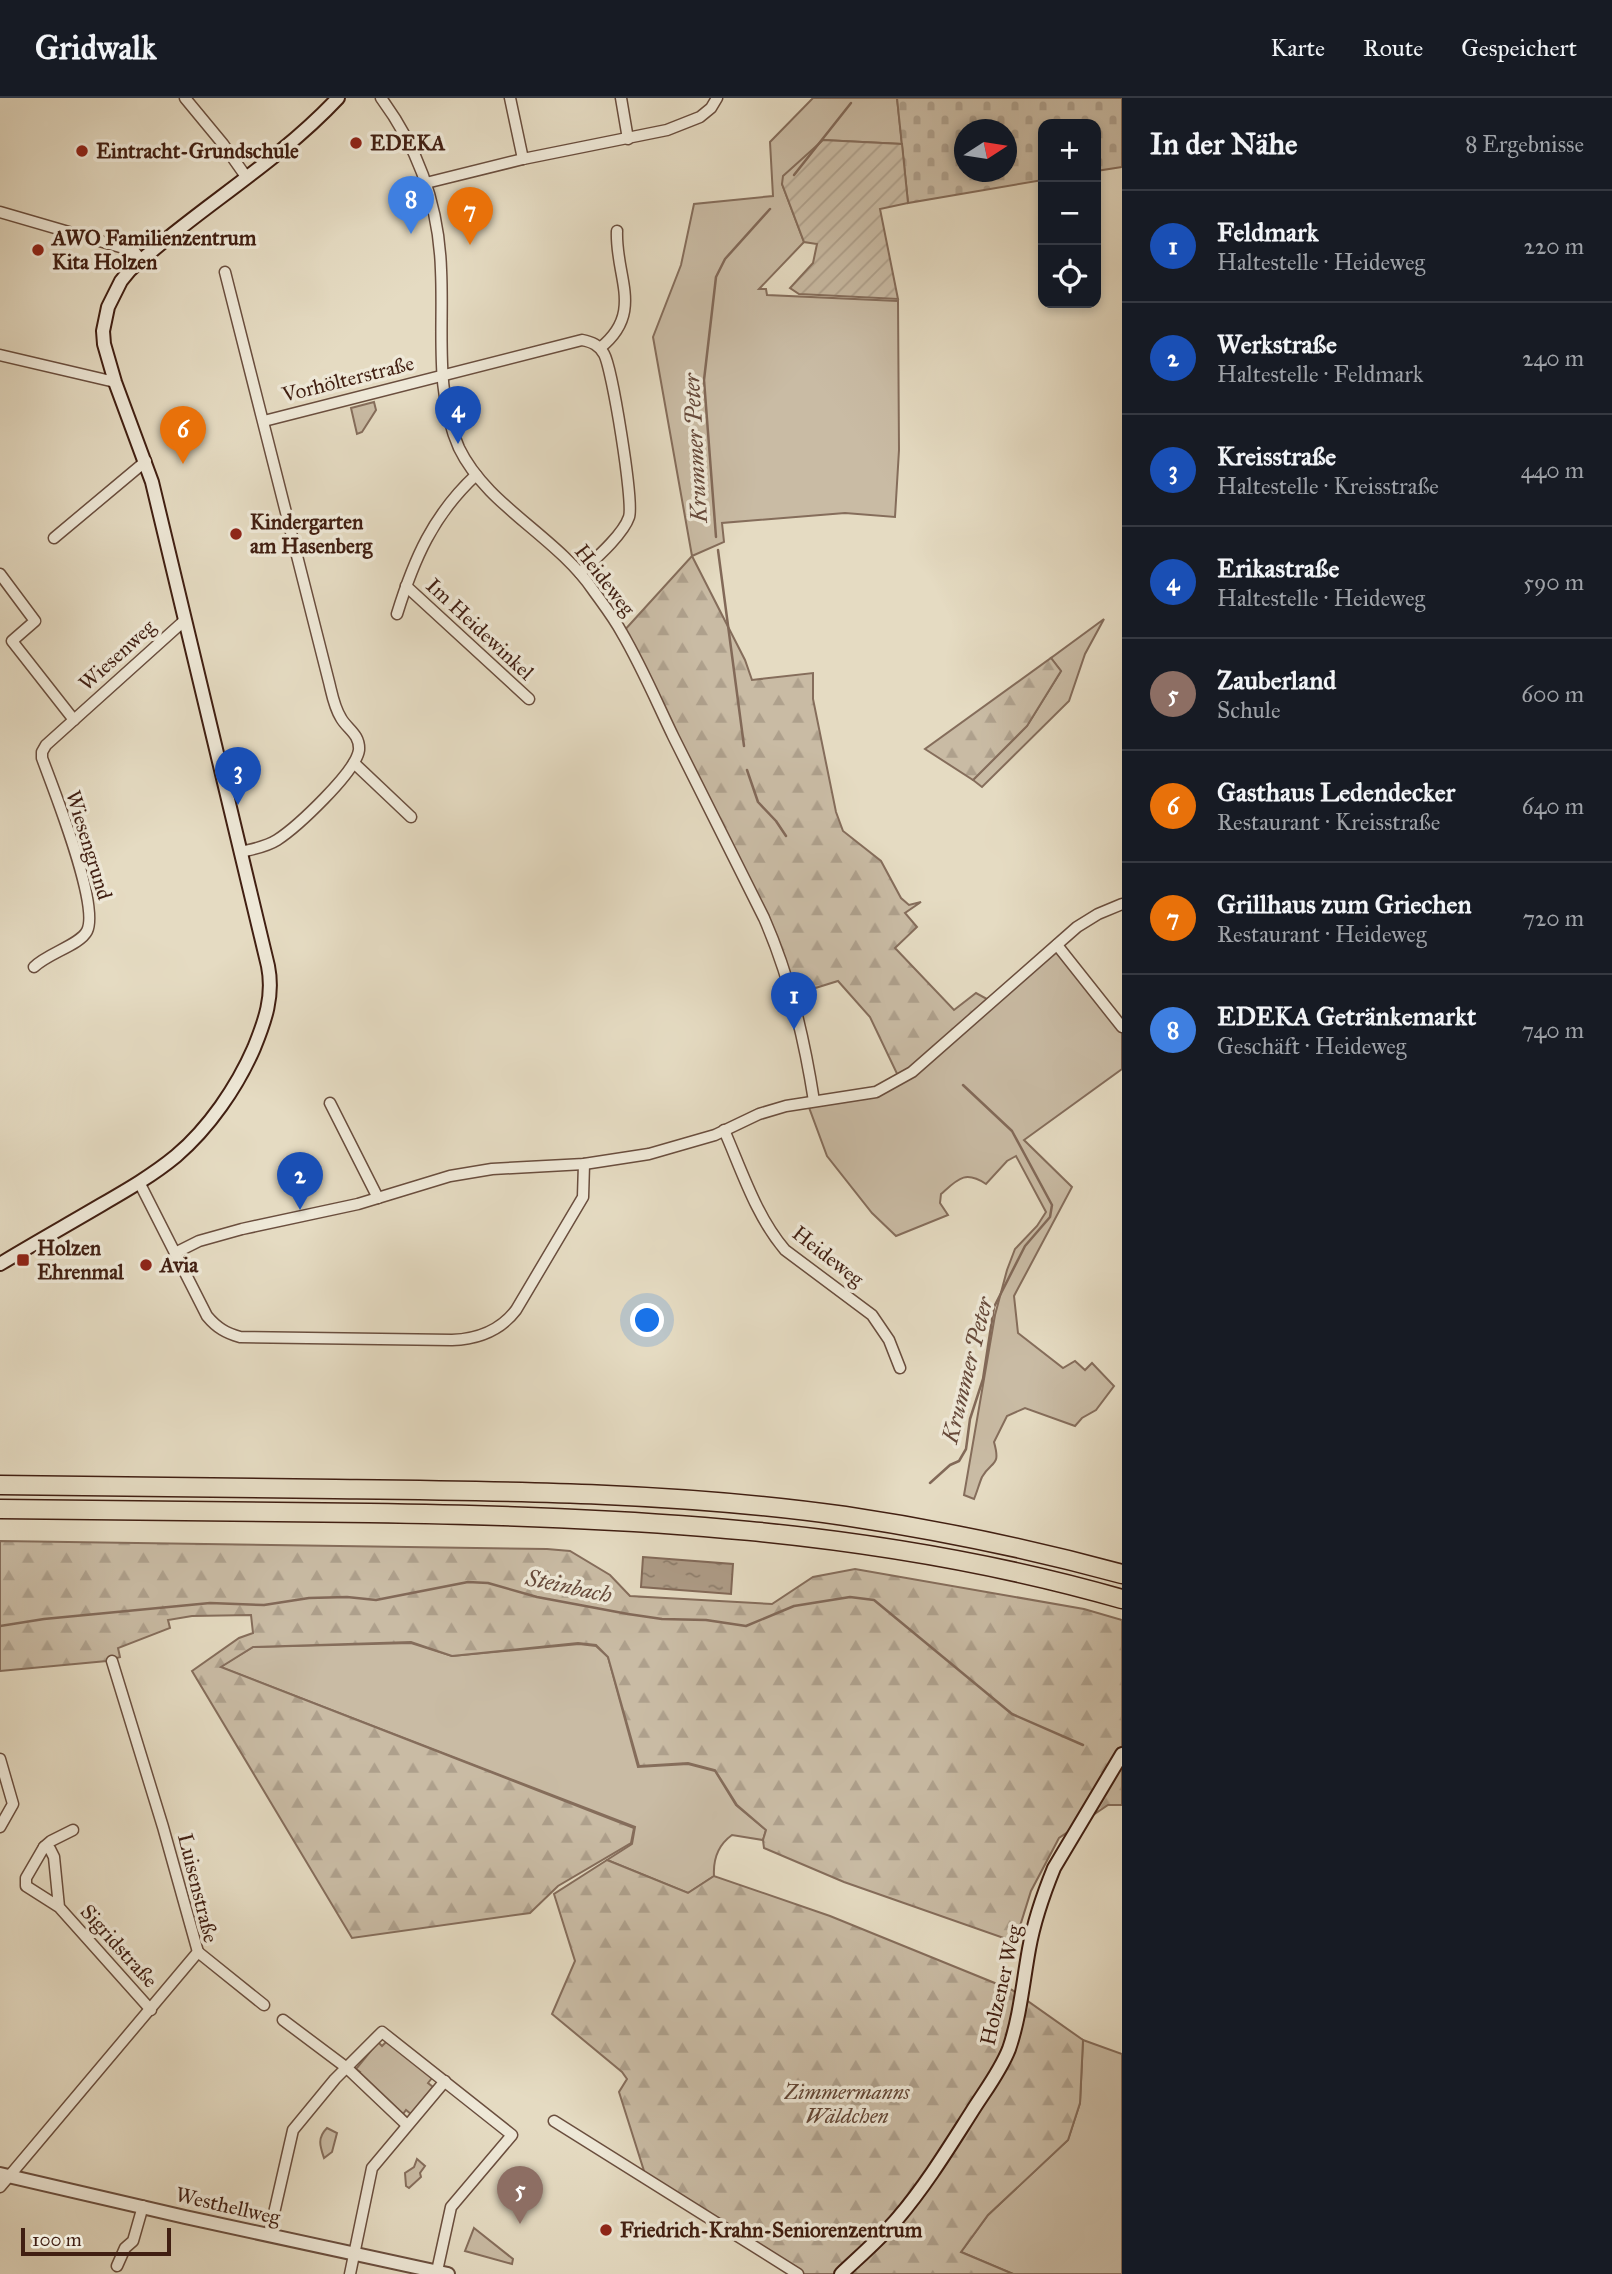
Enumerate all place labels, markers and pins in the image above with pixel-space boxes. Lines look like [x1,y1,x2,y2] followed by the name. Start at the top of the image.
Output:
[370,130,446,156] place label: EDEKA
[348,135,364,151] marker: EDEKA
[96,138,299,164] place label: Eintracht-Grundschule
[74,143,90,159] marker: Eintracht-Grundschule
[388,176,434,234] pin: 8
[447,187,493,245] pin: 7
[50,225,257,275] place label: AWO Familienzentrum Kita Holzen
[30,242,46,258] marker: AWO Familienzentrum Kita Holzen
[435,386,481,444] pin: 4
[160,406,206,464] pin: 6
[250,509,374,559] place label: Kindergarten am Hasenberg
[228,526,244,542] marker: Kindergarten am Hasenberg
[215,747,261,805] pin: 3
[771,972,817,1030] pin: 1
[277,1152,323,1210] pin: 2
[37,1235,125,1285] place label: Holzen Ehrenmal
[15,1252,31,1268] marker: Holzen Ehrenmal
[158,1252,199,1278] place label: Avia
[138,1257,154,1273] marker: Avia
[497,2166,543,2224] pin: 5
[620,2217,923,2243] place label: Friedrich-Krahn-Seniorenzentrum
[598,2222,614,2238] marker: Friedrich-Krahn-Seniorenzentrum

